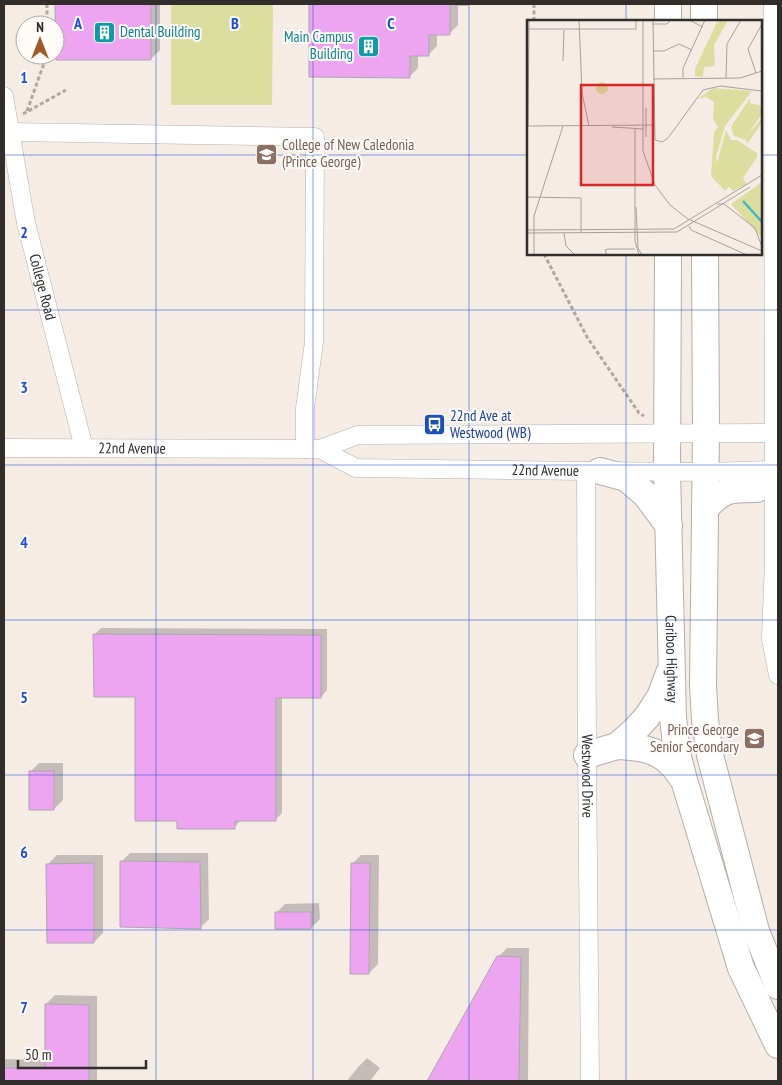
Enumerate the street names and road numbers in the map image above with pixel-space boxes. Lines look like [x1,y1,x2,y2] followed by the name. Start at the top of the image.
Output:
[25,252,61,322] street label: College Road
[98,438,166,458] street label: 22nd Avenue
[511,460,579,480] street label: 22nd Avenue
[662,615,683,703] street label: Cariboo Highway
[578,734,598,818] street label: Westwood Drive

